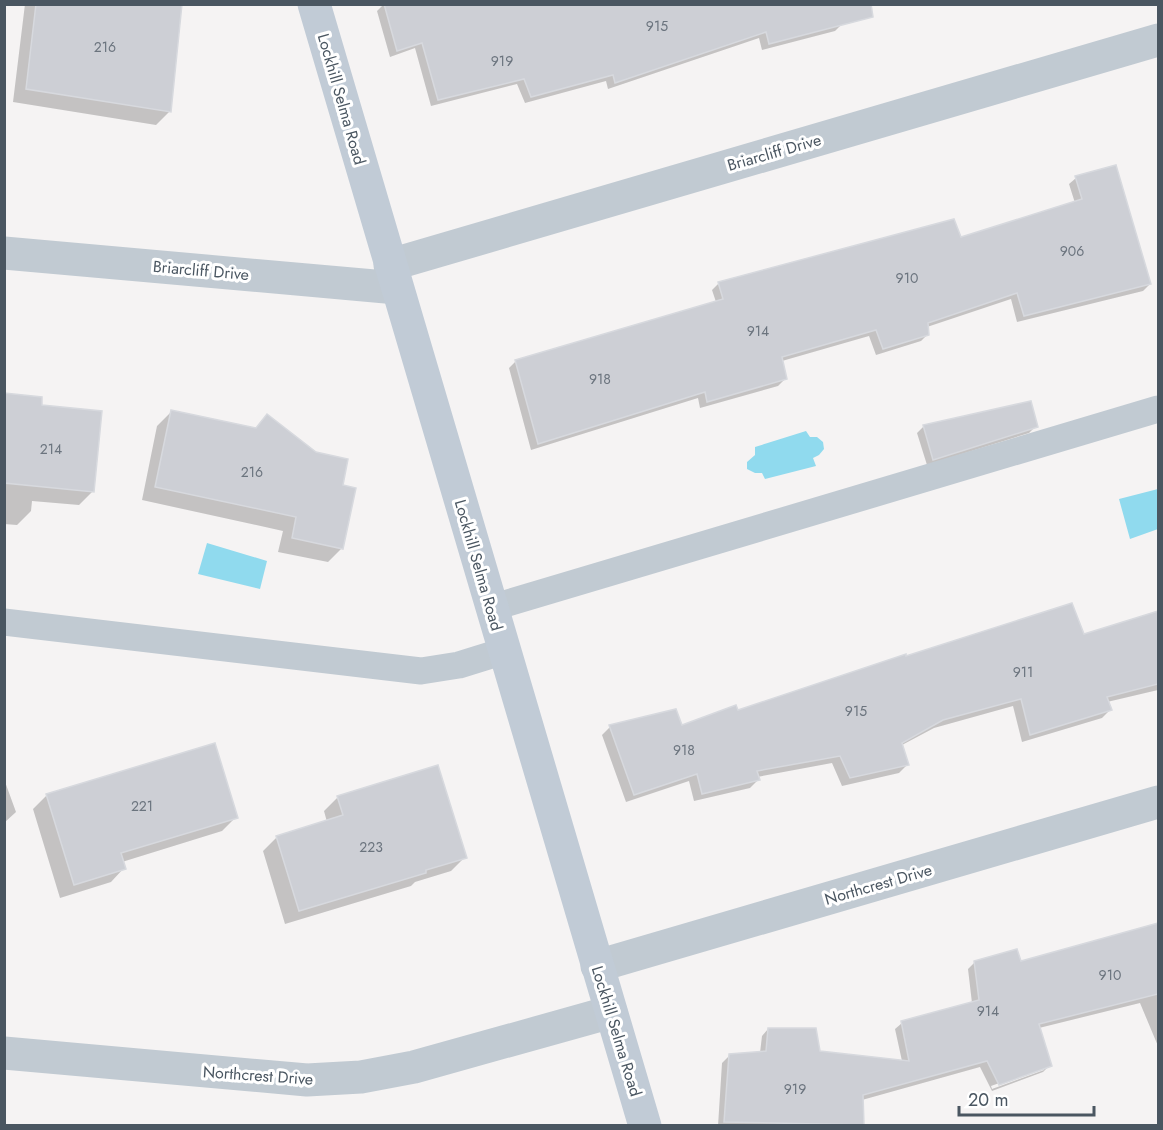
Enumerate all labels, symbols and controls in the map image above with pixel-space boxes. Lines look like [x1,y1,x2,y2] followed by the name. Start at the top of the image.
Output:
[646,16,668,36] house number: 915
[312,31,371,167] street label: Lockhill Selma Road
[94,37,116,57] house number: 216
[491,51,513,71] house number: 919
[725,128,824,177] street label: Briarcliff Drive
[1060,241,1084,261] house number: 906
[152,255,250,286] street label: Briarcliff Drive
[896,268,918,288] house number: 910
[747,321,769,341] house number: 914
[589,369,611,389] house number: 918
[40,439,62,459] house number: 214
[241,462,263,482] house number: 216
[449,497,508,633] street label: Lockhill Selma Road
[1013,662,1033,682] house number: 911
[845,701,867,721] house number: 915
[673,740,695,760] house number: 918
[131,796,153,816] house number: 221
[359,837,383,857] house number: 223
[822,858,934,911] street label: Northcrest Drive
[586,963,647,1099] street label: Lockhill Selma Road
[1099,965,1121,985] house number: 910
[977,1001,999,1021] house number: 914
[202,1060,314,1091] street label: Northcrest Drive
[784,1079,806,1099] house number: 919
[959,1079,1094,1117] scale bar
[968,1087,1008,1113] text: 20 m

